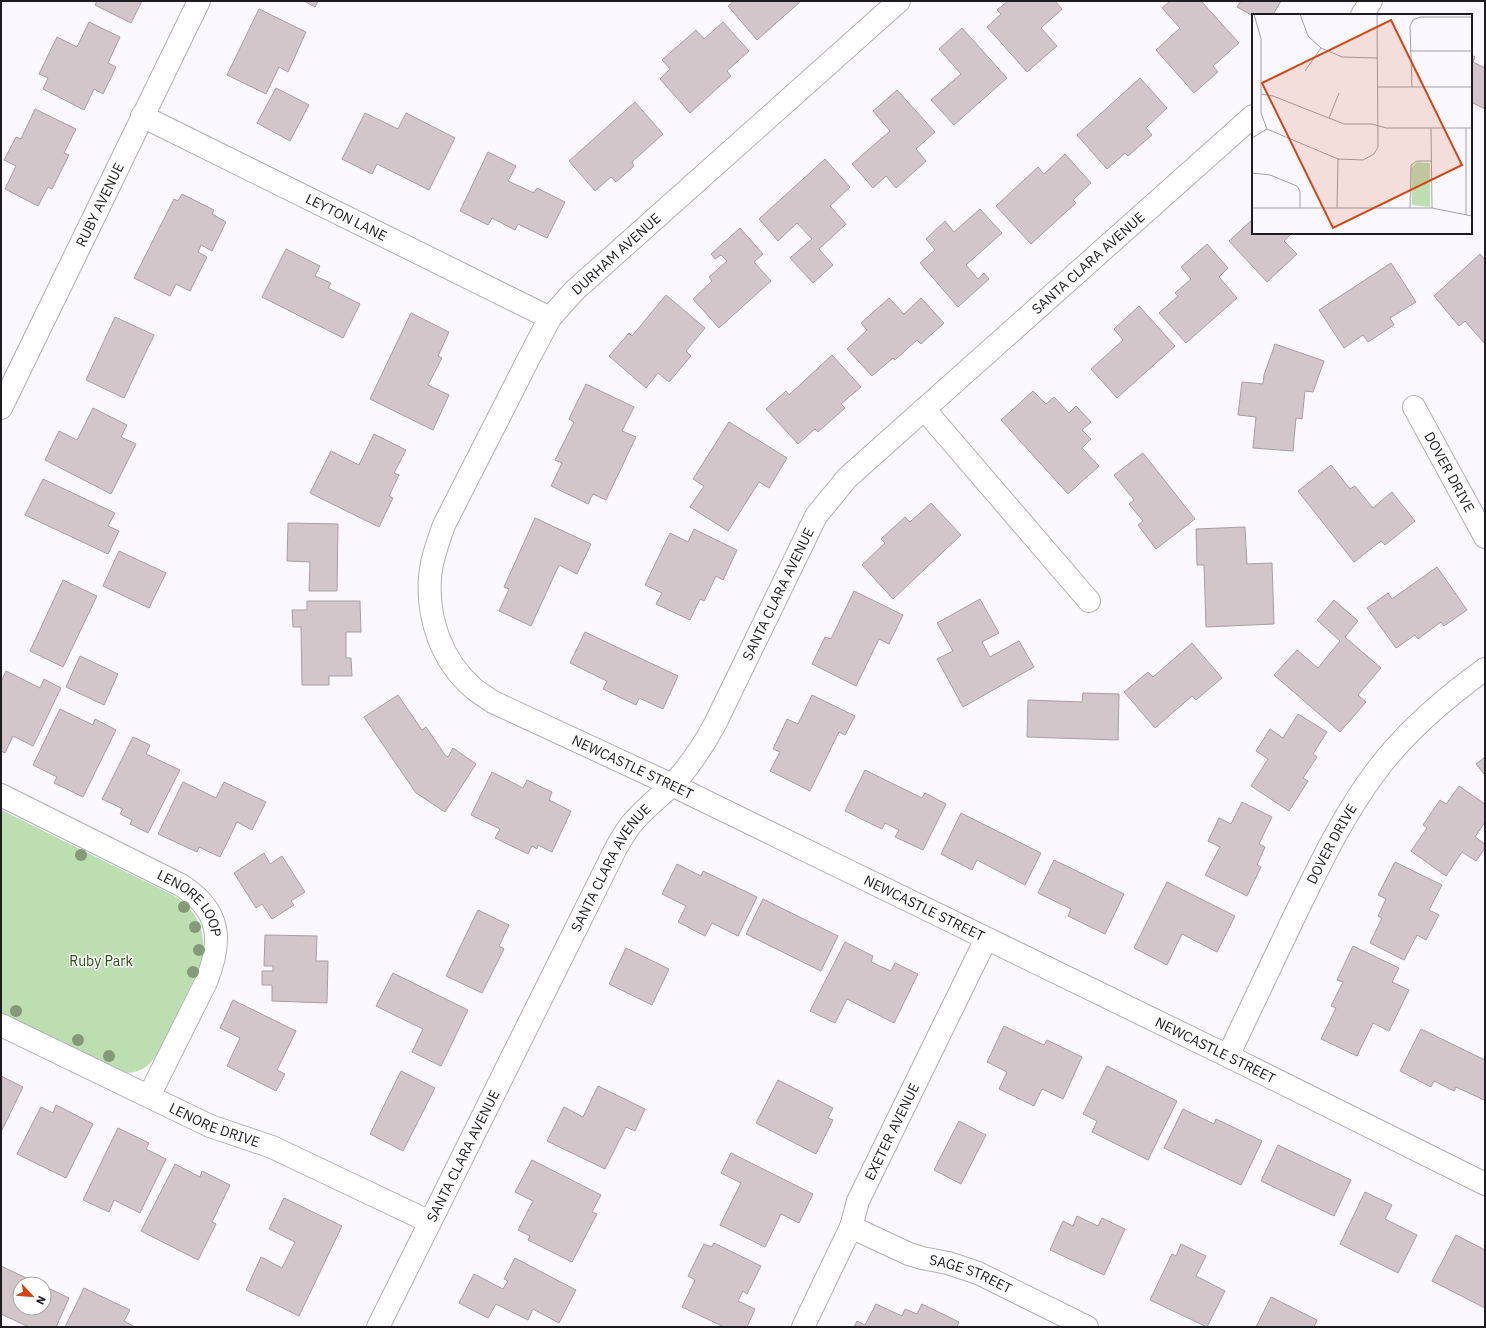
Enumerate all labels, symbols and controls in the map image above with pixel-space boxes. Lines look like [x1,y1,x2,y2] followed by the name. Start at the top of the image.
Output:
[1252,14,1472,234] inset map
[72,160,128,250] street label: RUBY AVENUE
[303,189,390,245] street label: LEYTON LANE
[1028,208,1148,318] street label: SANTA CLARA AVENUE
[568,209,664,299] street label: DURHAM AVENUE
[1420,429,1479,515] street label: DOVER DRIVE
[738,525,818,663] street label: SANTA CLARA AVENUE
[569,731,696,803] street label: NEWCASTLE STREET
[567,800,654,935] street label: SANTA CLARA AVENUE
[1303,800,1361,887] street label: DOVER DRIVE
[154,866,225,938] street label: LENORE LOOP
[861,871,988,945] street label: NEWCASTLE STREET
[69,952,133,970] park label: Ruby Park
[1152,1013,1279,1087] street label: NEWCASTLE STREET
[860,1080,923,1183] street label: EXETER AVENUE
[423,1087,503,1225] street label: SANTA CLARA AVENUE
[166,1099,262,1151] street label: LENORE DRIVE
[928,1251,1015,1298] street label: SAGE STREET
[12,1276,52,1316] north arrow
[33,1294,49,1307] text: N

